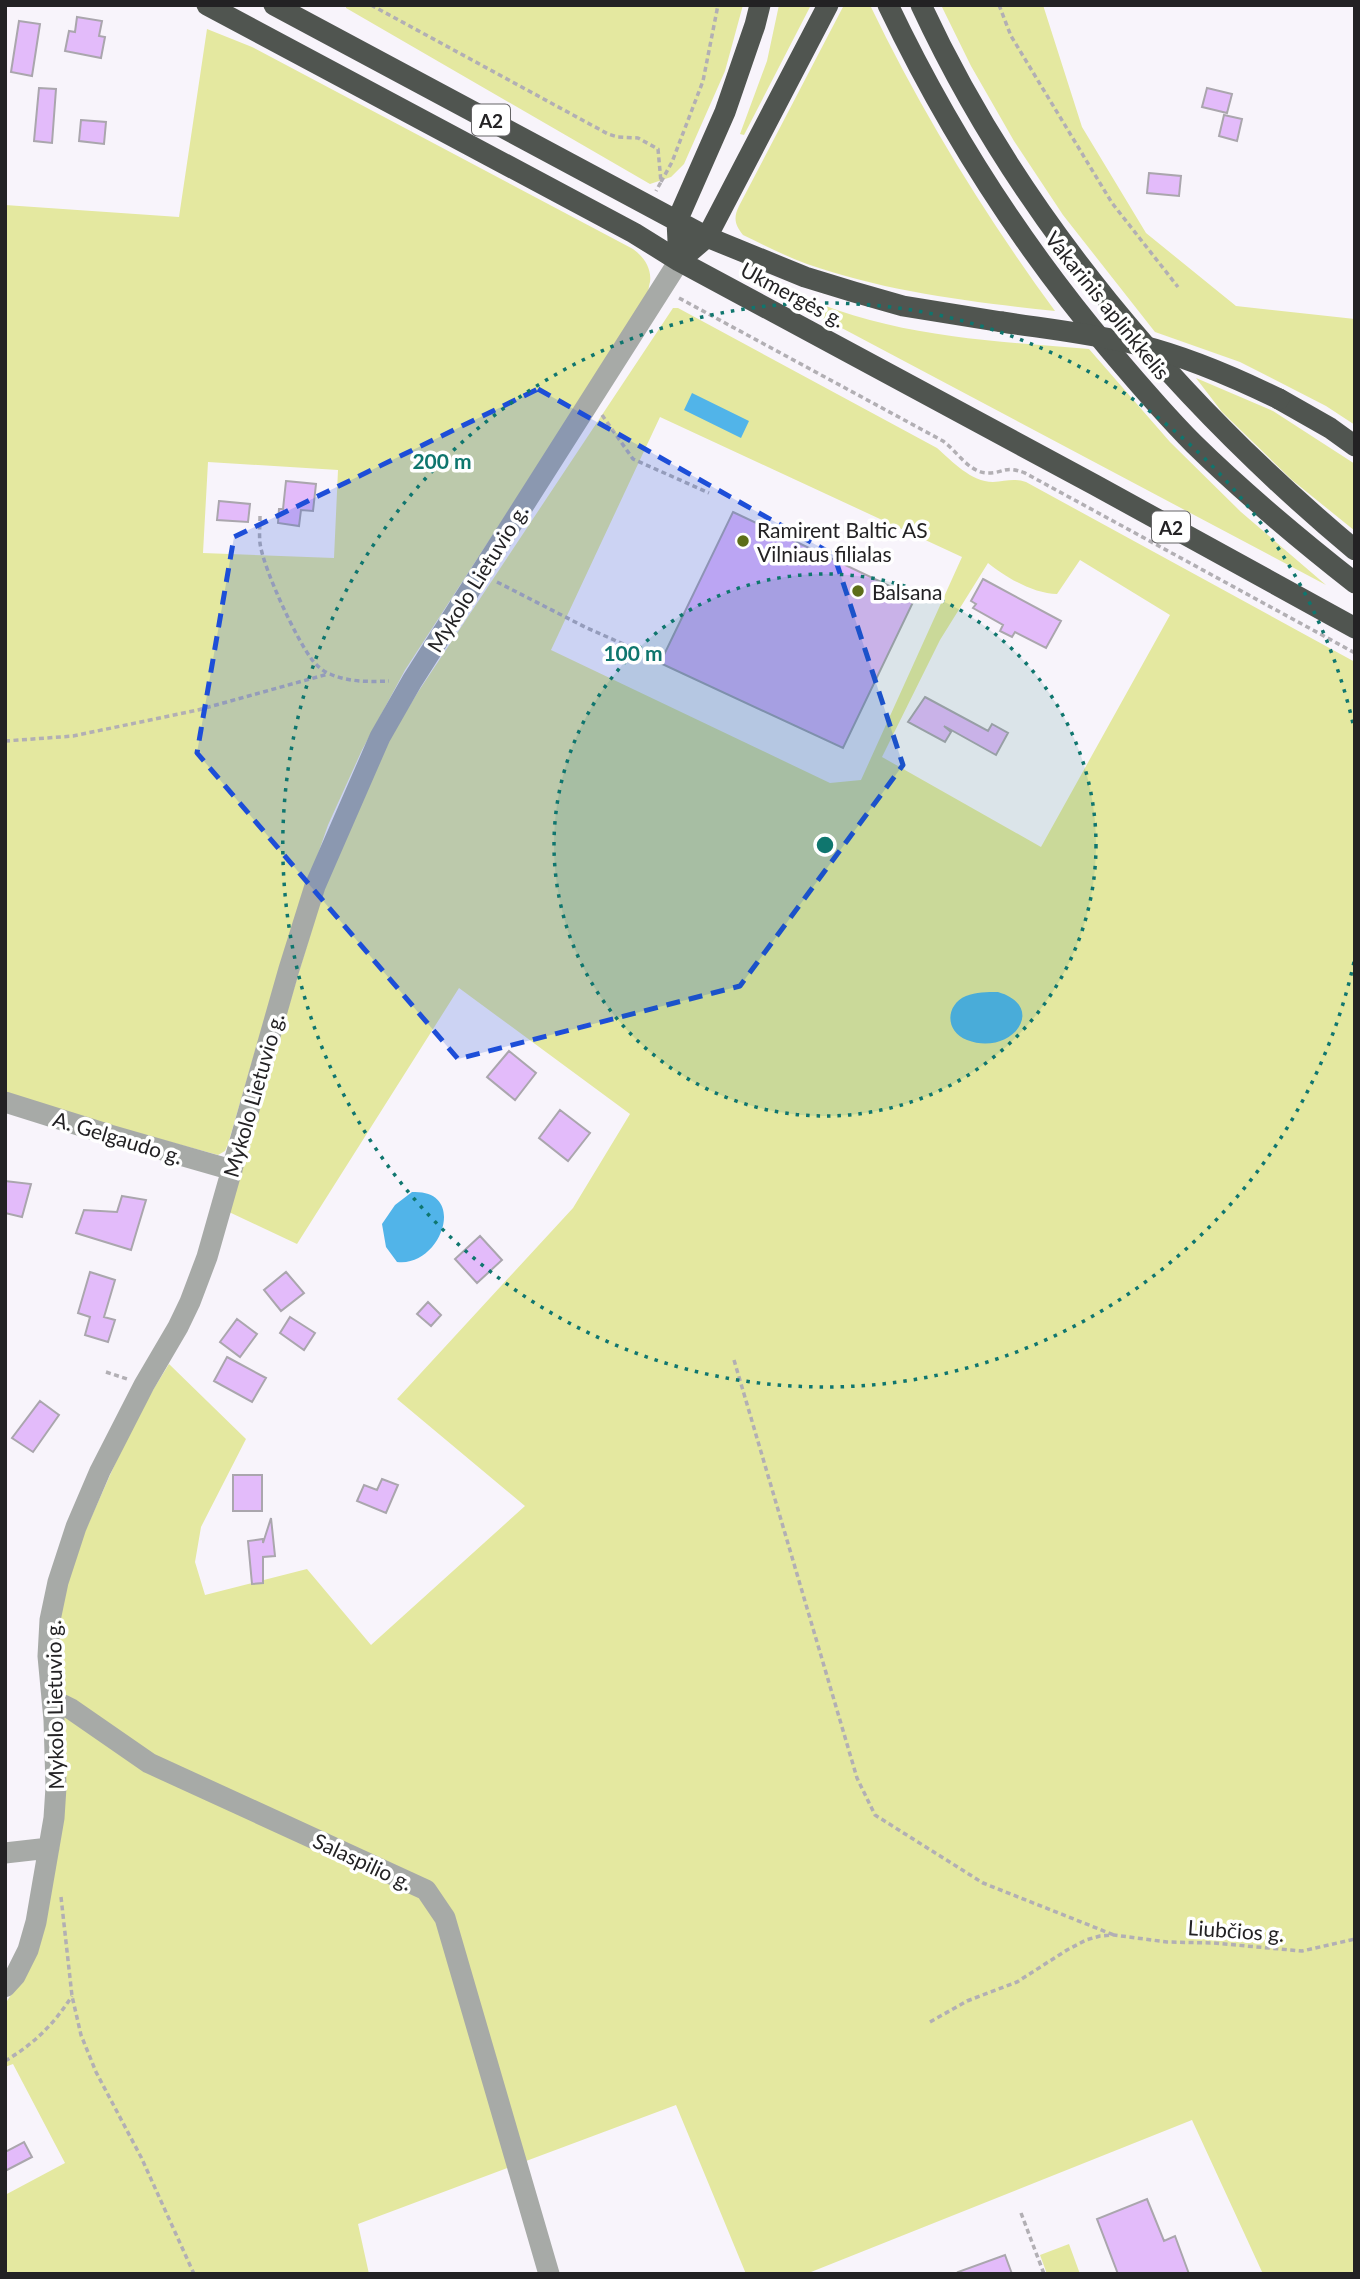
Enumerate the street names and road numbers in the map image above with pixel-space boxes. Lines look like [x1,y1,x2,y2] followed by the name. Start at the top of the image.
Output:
[472,104,510,136] road number: A2
[1041,226,1175,384] street label: Vakarinis aplinkkelis
[737,256,849,332] street label: Ukmergės g.
[422,500,532,656] street label: Mykolo Lietuvio g.
[1152,512,1190,542] road number: A2
[218,1010,288,1180] street label: Mykolo Lietuvio g.
[50,1105,186,1169] street label: A. Gelgaudo g.
[40,1620,68,1790] street label: Mykolo Lietuvio g.
[310,1827,416,1895] street label: Salaspilio g.
[1187,1914,1285,1946] street label: Liubčios g.

